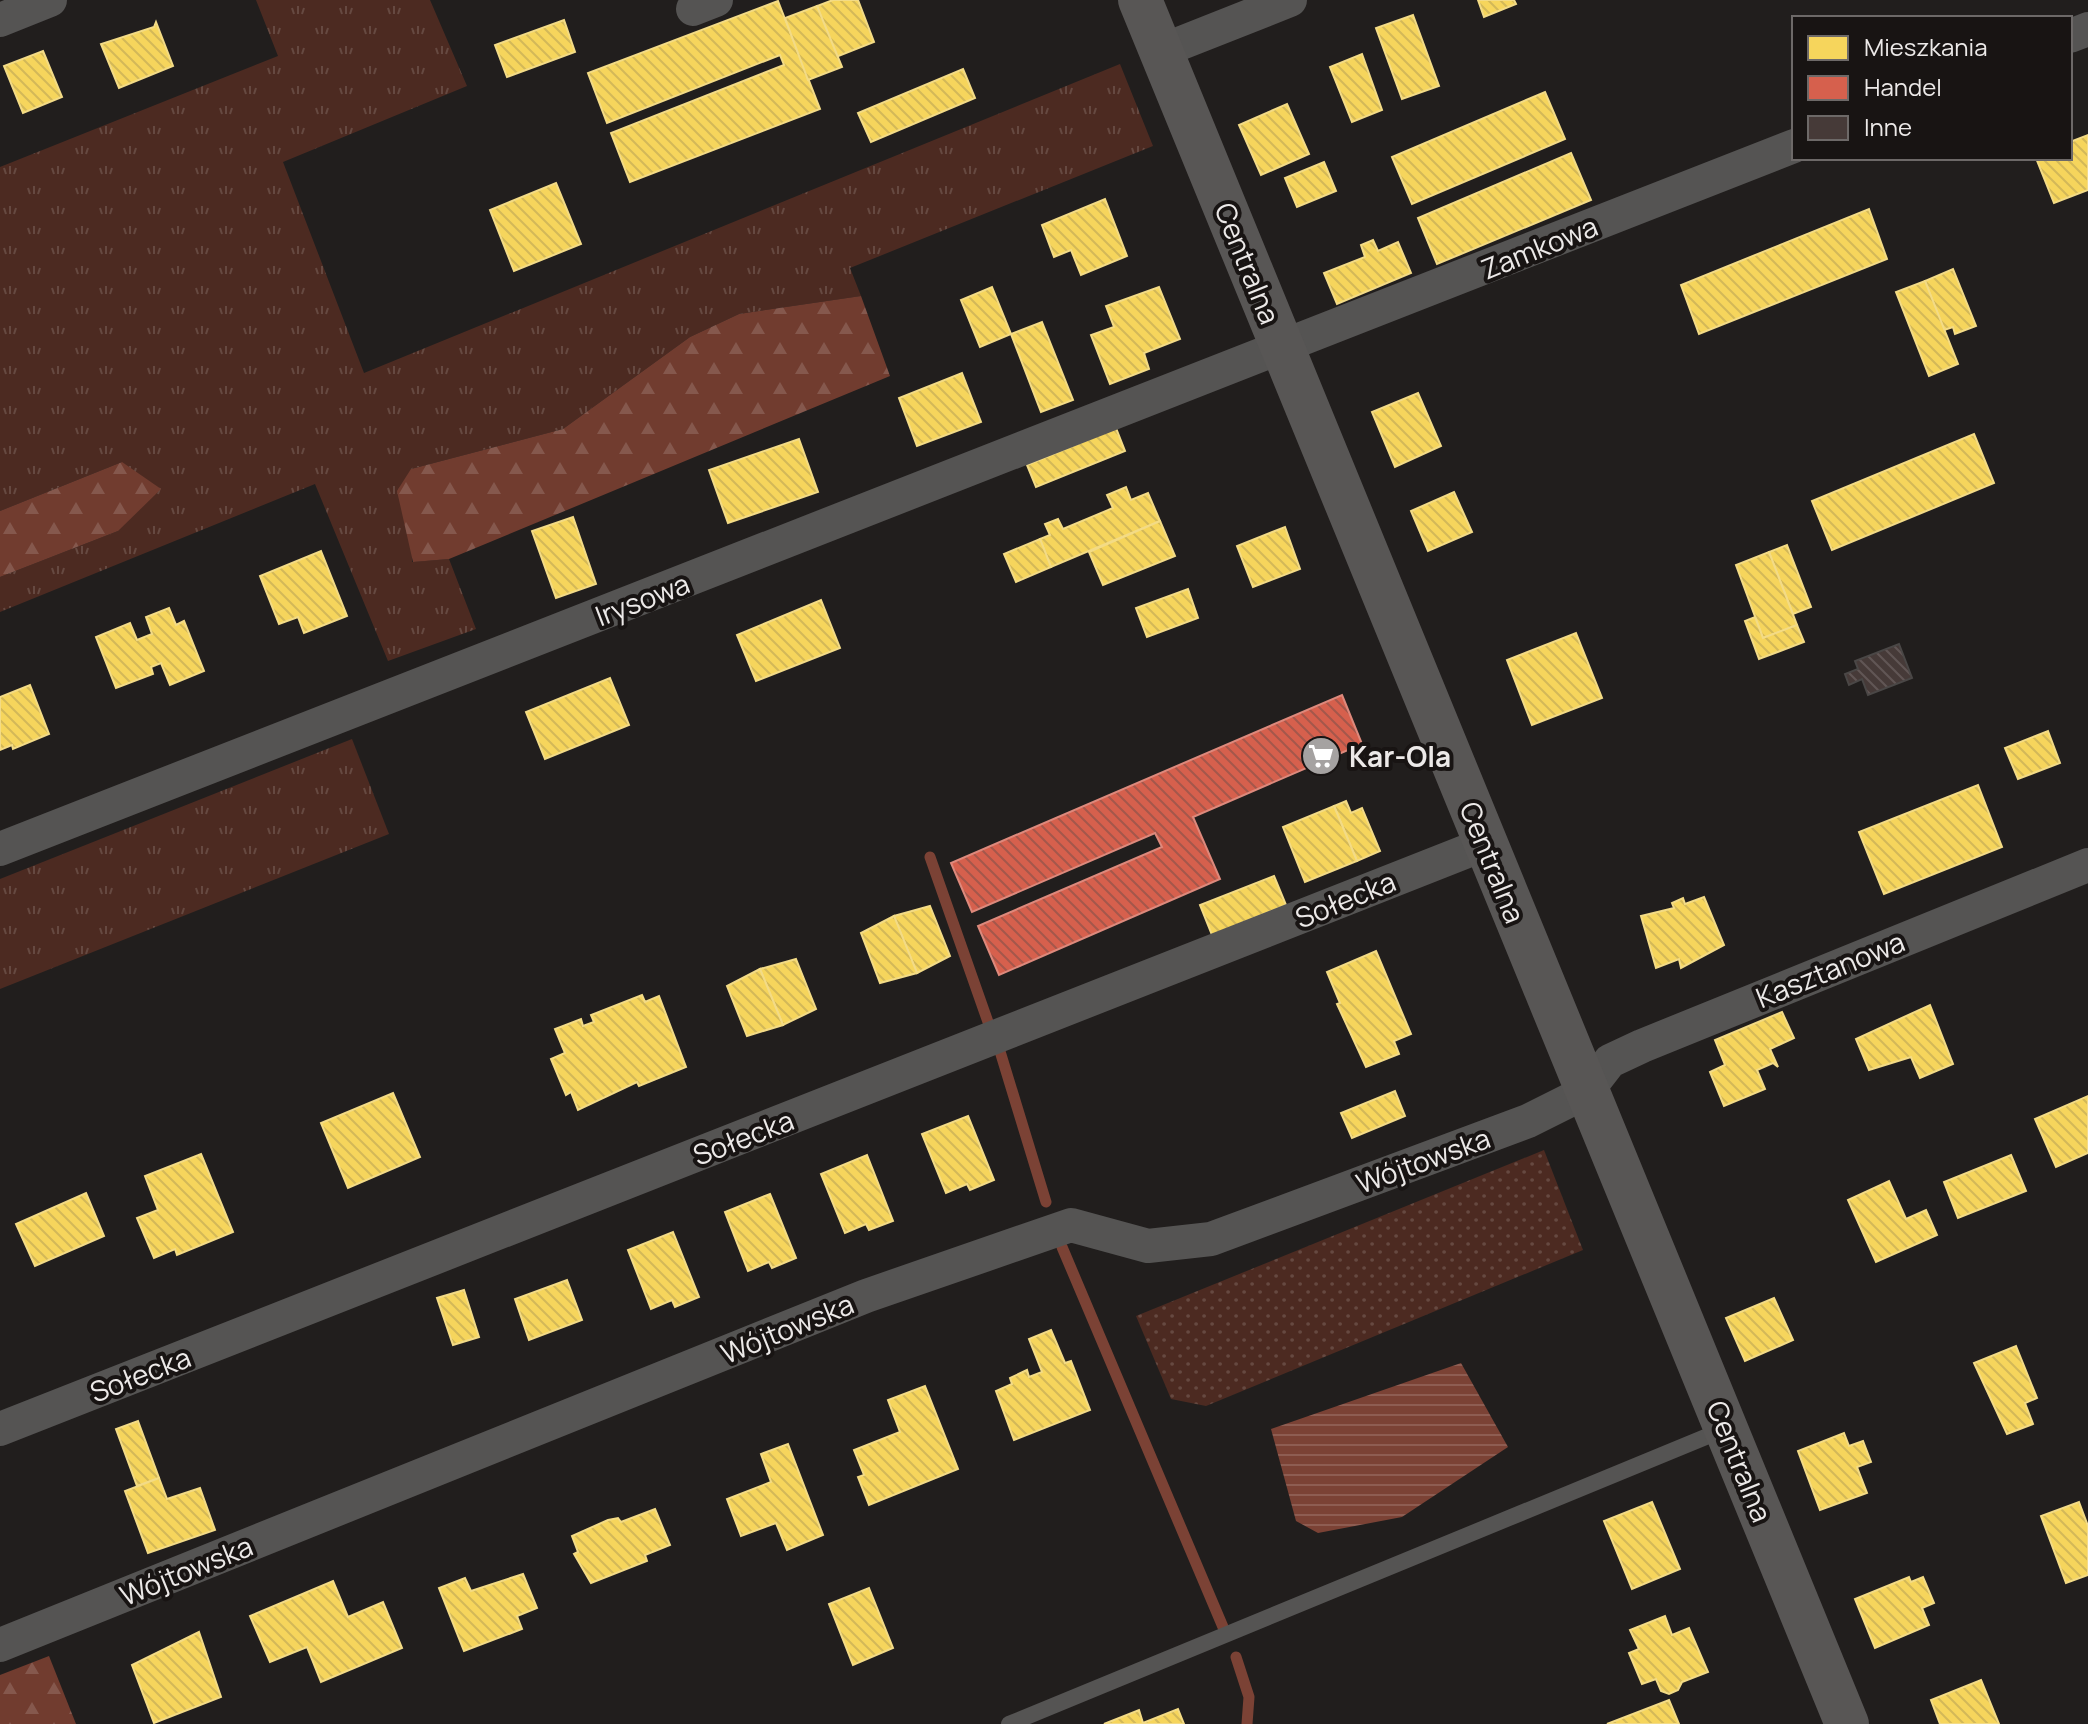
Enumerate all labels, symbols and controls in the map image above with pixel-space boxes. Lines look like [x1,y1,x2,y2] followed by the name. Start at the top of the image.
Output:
[1792,16,2072,160] legend
[1864,30,1988,63] text: Mieszkania
[1864,70,1942,103] text: Handel
[1864,110,1912,143] text: Inne
[1206,197,1290,329] street label: Centralna
[1475,206,1603,288] street label: Zamkowa
[589,564,695,634] street label: Irysowa
[1300,735,1342,777] supermarket icon: Kar-Ola
[1349,737,1451,775] place label: Kar-Ola
[1451,796,1535,928] street label: Centralna
[1289,862,1401,936] street label: Sołecka
[1750,922,1910,1016] street label: Kasztanowa
[687,1100,799,1174] street label: Sołecka
[1351,1118,1495,1202] street label: Wójtowska
[715,1284,859,1372] street label: Wójtowska
[84,1337,196,1411] street label: Sołecka
[1698,1395,1782,1527] street label: Centralna
[114,1526,258,1614] street label: Wójtowska

